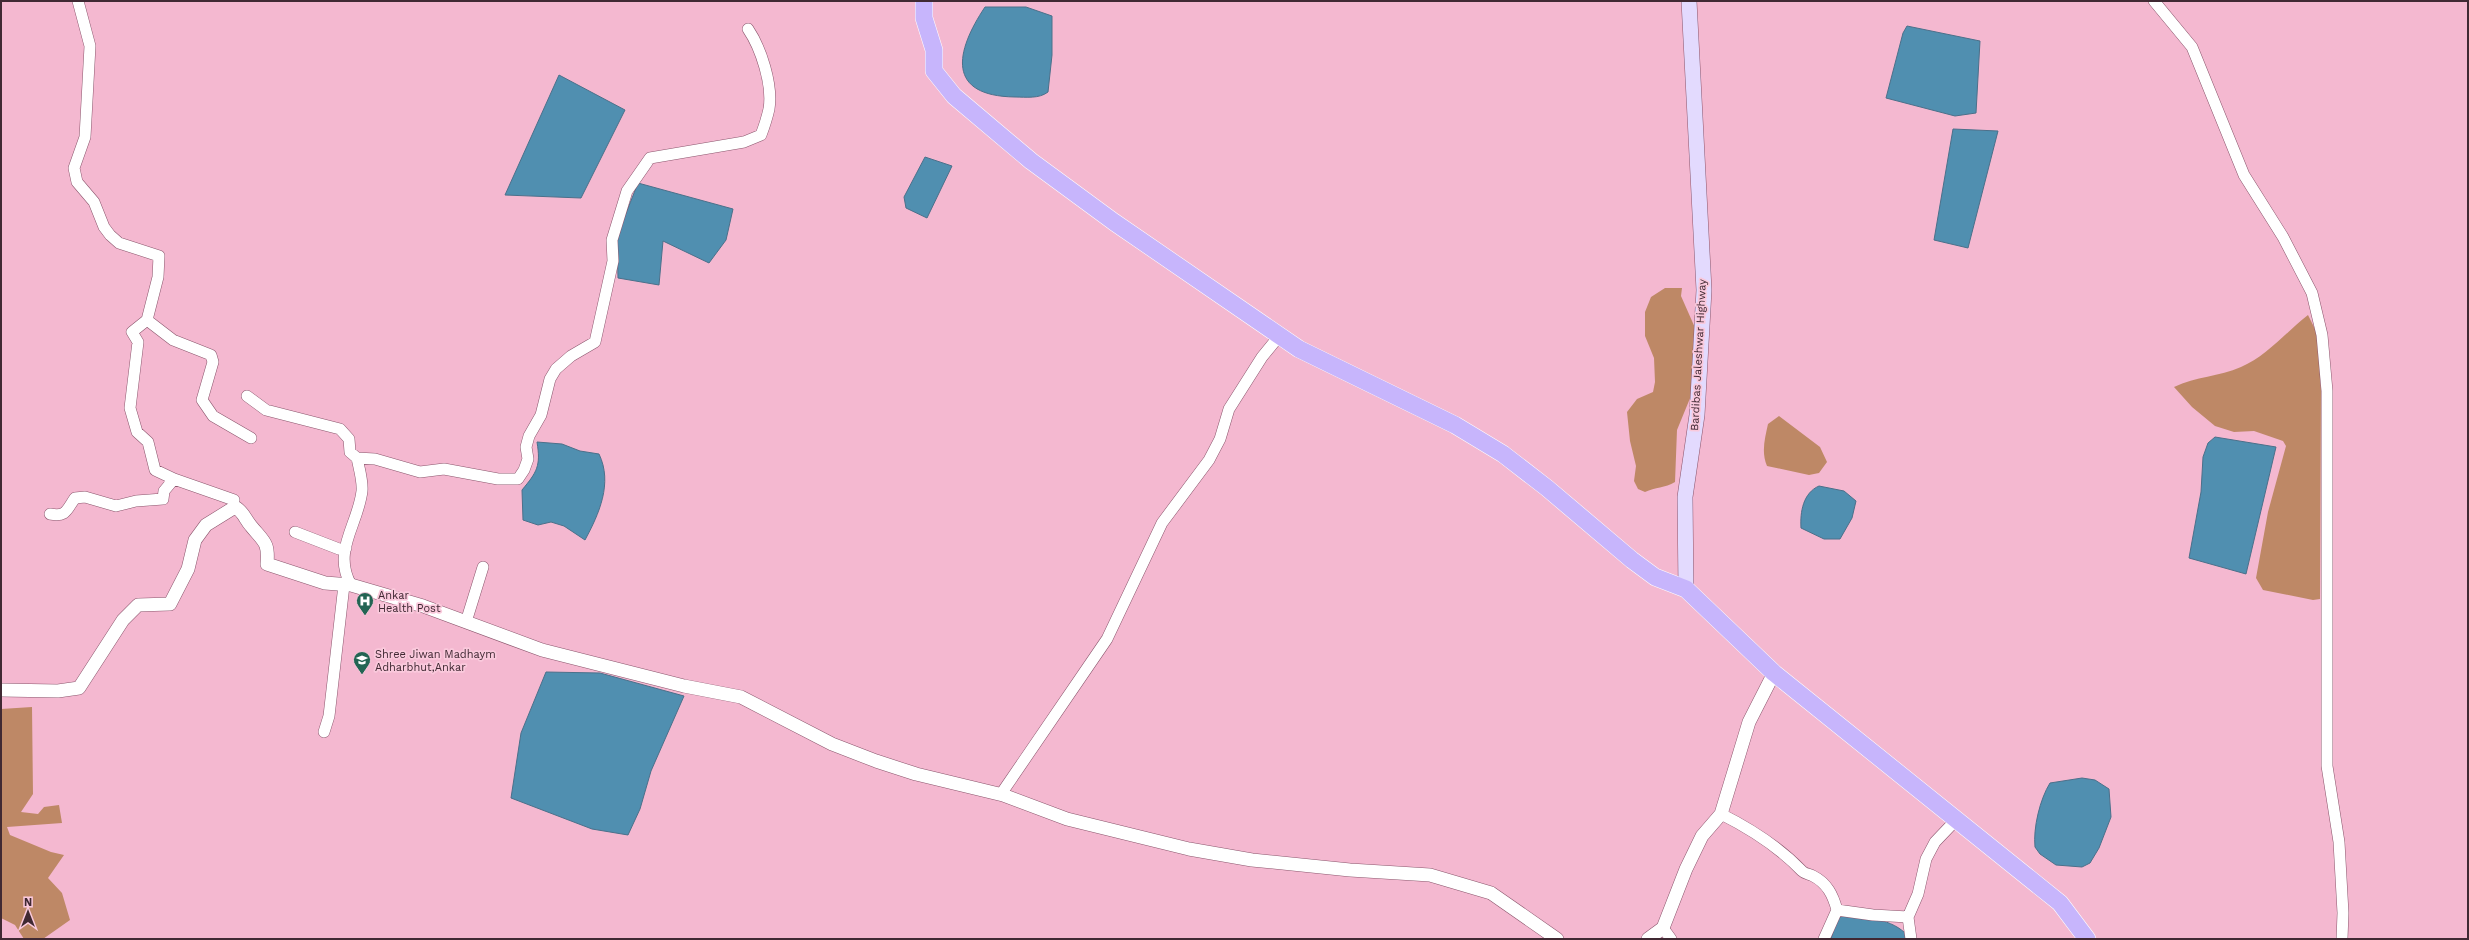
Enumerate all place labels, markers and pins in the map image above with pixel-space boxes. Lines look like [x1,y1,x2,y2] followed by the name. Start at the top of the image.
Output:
[378,589,441,615] place label: Ankar Health Post
[355,591,375,616] hospital icon: Ankar Health Post
[375,648,496,674] place label: Shree Jiwan Madhaym Adharbhut,Ankar
[352,650,372,675] school or university icon: Shree Jiwan Madhaym Adharbhut,Ankar

